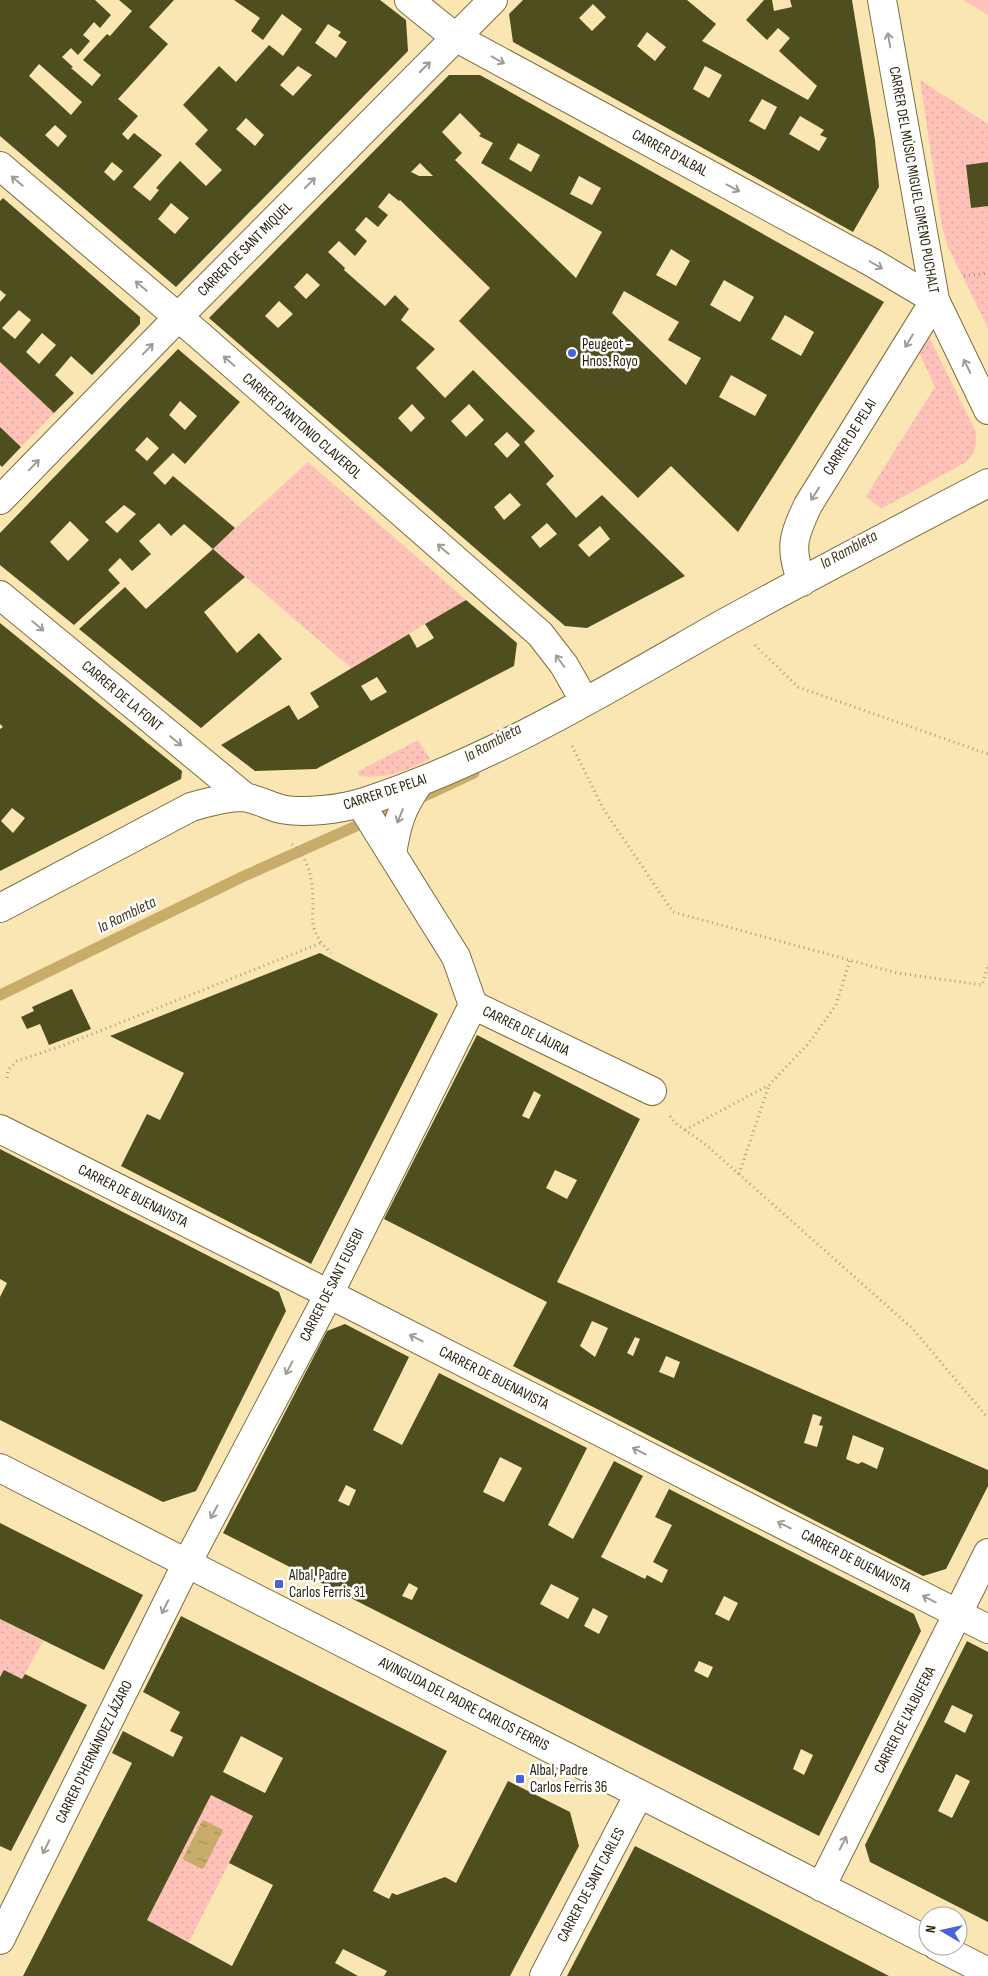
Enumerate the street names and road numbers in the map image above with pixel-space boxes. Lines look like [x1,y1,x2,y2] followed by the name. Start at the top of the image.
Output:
[885,65,943,295] street label: CARRER DEL MÚSIC MIGUEL GIMENO PUCHALT
[629,125,712,181] street label: CARRER D'ALBAL
[194,197,297,300] street label: CARRER DE SANT MIQUEL
[238,369,366,483] street label: CARRER D'ANTONIO CLAVEROL
[819,395,881,479] street label: CARRER DE PELAI
[77,656,167,736] street label: CARRER DE LA FONT
[341,770,429,814] street label: CARRER DE PELAI
[479,1002,573,1061] street label: CARRER DE LÀURIA
[75,1160,192,1232] street label: CARRER DE BUENAVISTA
[295,1225,369,1345] street label: CARRER DE SANT EUSEBI
[436,1342,553,1414] street label: CARRER DE BUENAVISTA
[798,1525,915,1597] street label: CARRER DE BUENAVISTA
[375,1652,552,1755] street label: AVINGUDA DEL PADRE CARLOS FERRIS
[870,1663,940,1777] street label: CARRER DE L'ALBUFERA
[51,1677,137,1827] street label: CARRER D'HERNÁNDEZ LÁZARO
[553,1825,629,1945] street label: CARRER DE SANT CARLES

